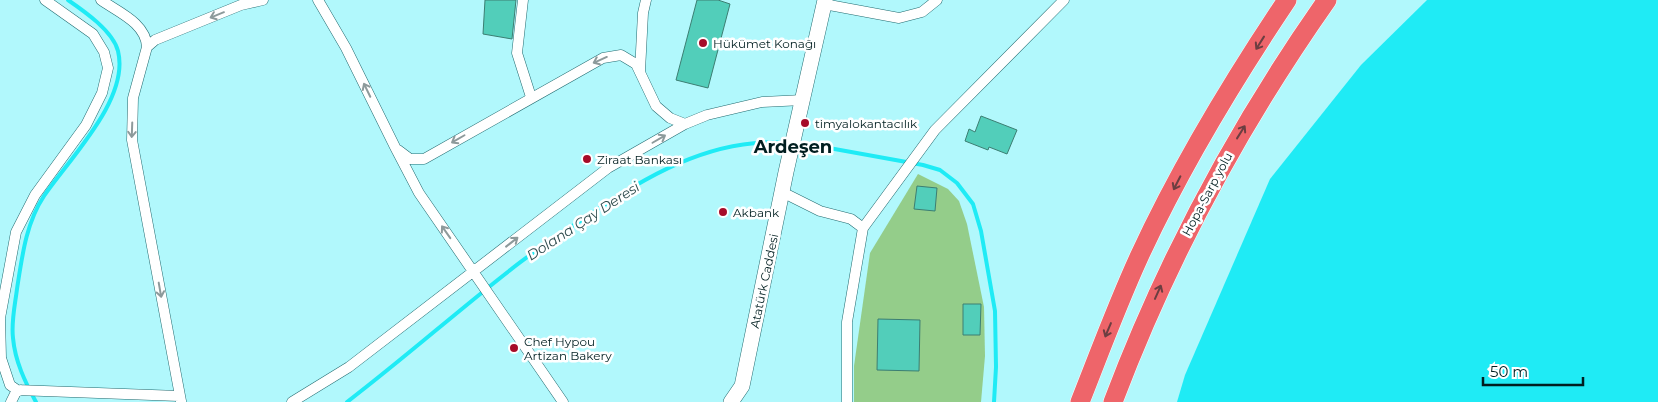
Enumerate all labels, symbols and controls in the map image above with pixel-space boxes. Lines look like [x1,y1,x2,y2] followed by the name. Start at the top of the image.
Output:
[210,10,225,20] one-way arrow
[713,36,816,51] place label: Hükümet Konağı
[1254,36,1264,50] one-way arrow
[697,37,709,49] marker: Hükümet Konağı
[592,56,607,66] one-way arrow
[362,83,371,98] one-way arrow
[815,116,918,131] place label: timyalokantacılık
[799,117,811,129] marker: timyalokantacılık
[128,122,137,138] one-way arrow
[1236,126,1246,140] one-way arrow
[652,133,666,143] one-way arrow
[451,135,465,145] one-way arrow
[753,136,832,158] district label: Ardeşen
[1179,150,1235,238] street label: Hopa-Sarp yolu
[597,152,682,167] place label: Ziraat Bankası
[581,153,593,165] marker: Ziraat Bankası
[1171,175,1181,190] one-way arrow
[523,178,643,264] water label: Dolana Çay Deresi
[733,205,780,220] place label: Akbank
[717,206,729,218] marker: Akbank
[441,225,451,239] one-way arrow
[747,232,781,330] street label: Atatürk Caddesi
[505,236,518,247] one-way arrow
[155,282,165,298] one-way arrow
[1153,285,1163,300] one-way arrow
[1103,322,1112,337] one-way arrow
[524,334,612,363] place label: Chef Hypou Artizan Bakery
[508,342,520,354] marker: Chef Hypou Artizan Bakery
[1483,354,1583,386] scale bar
[1490,362,1528,381] text: 50 m

